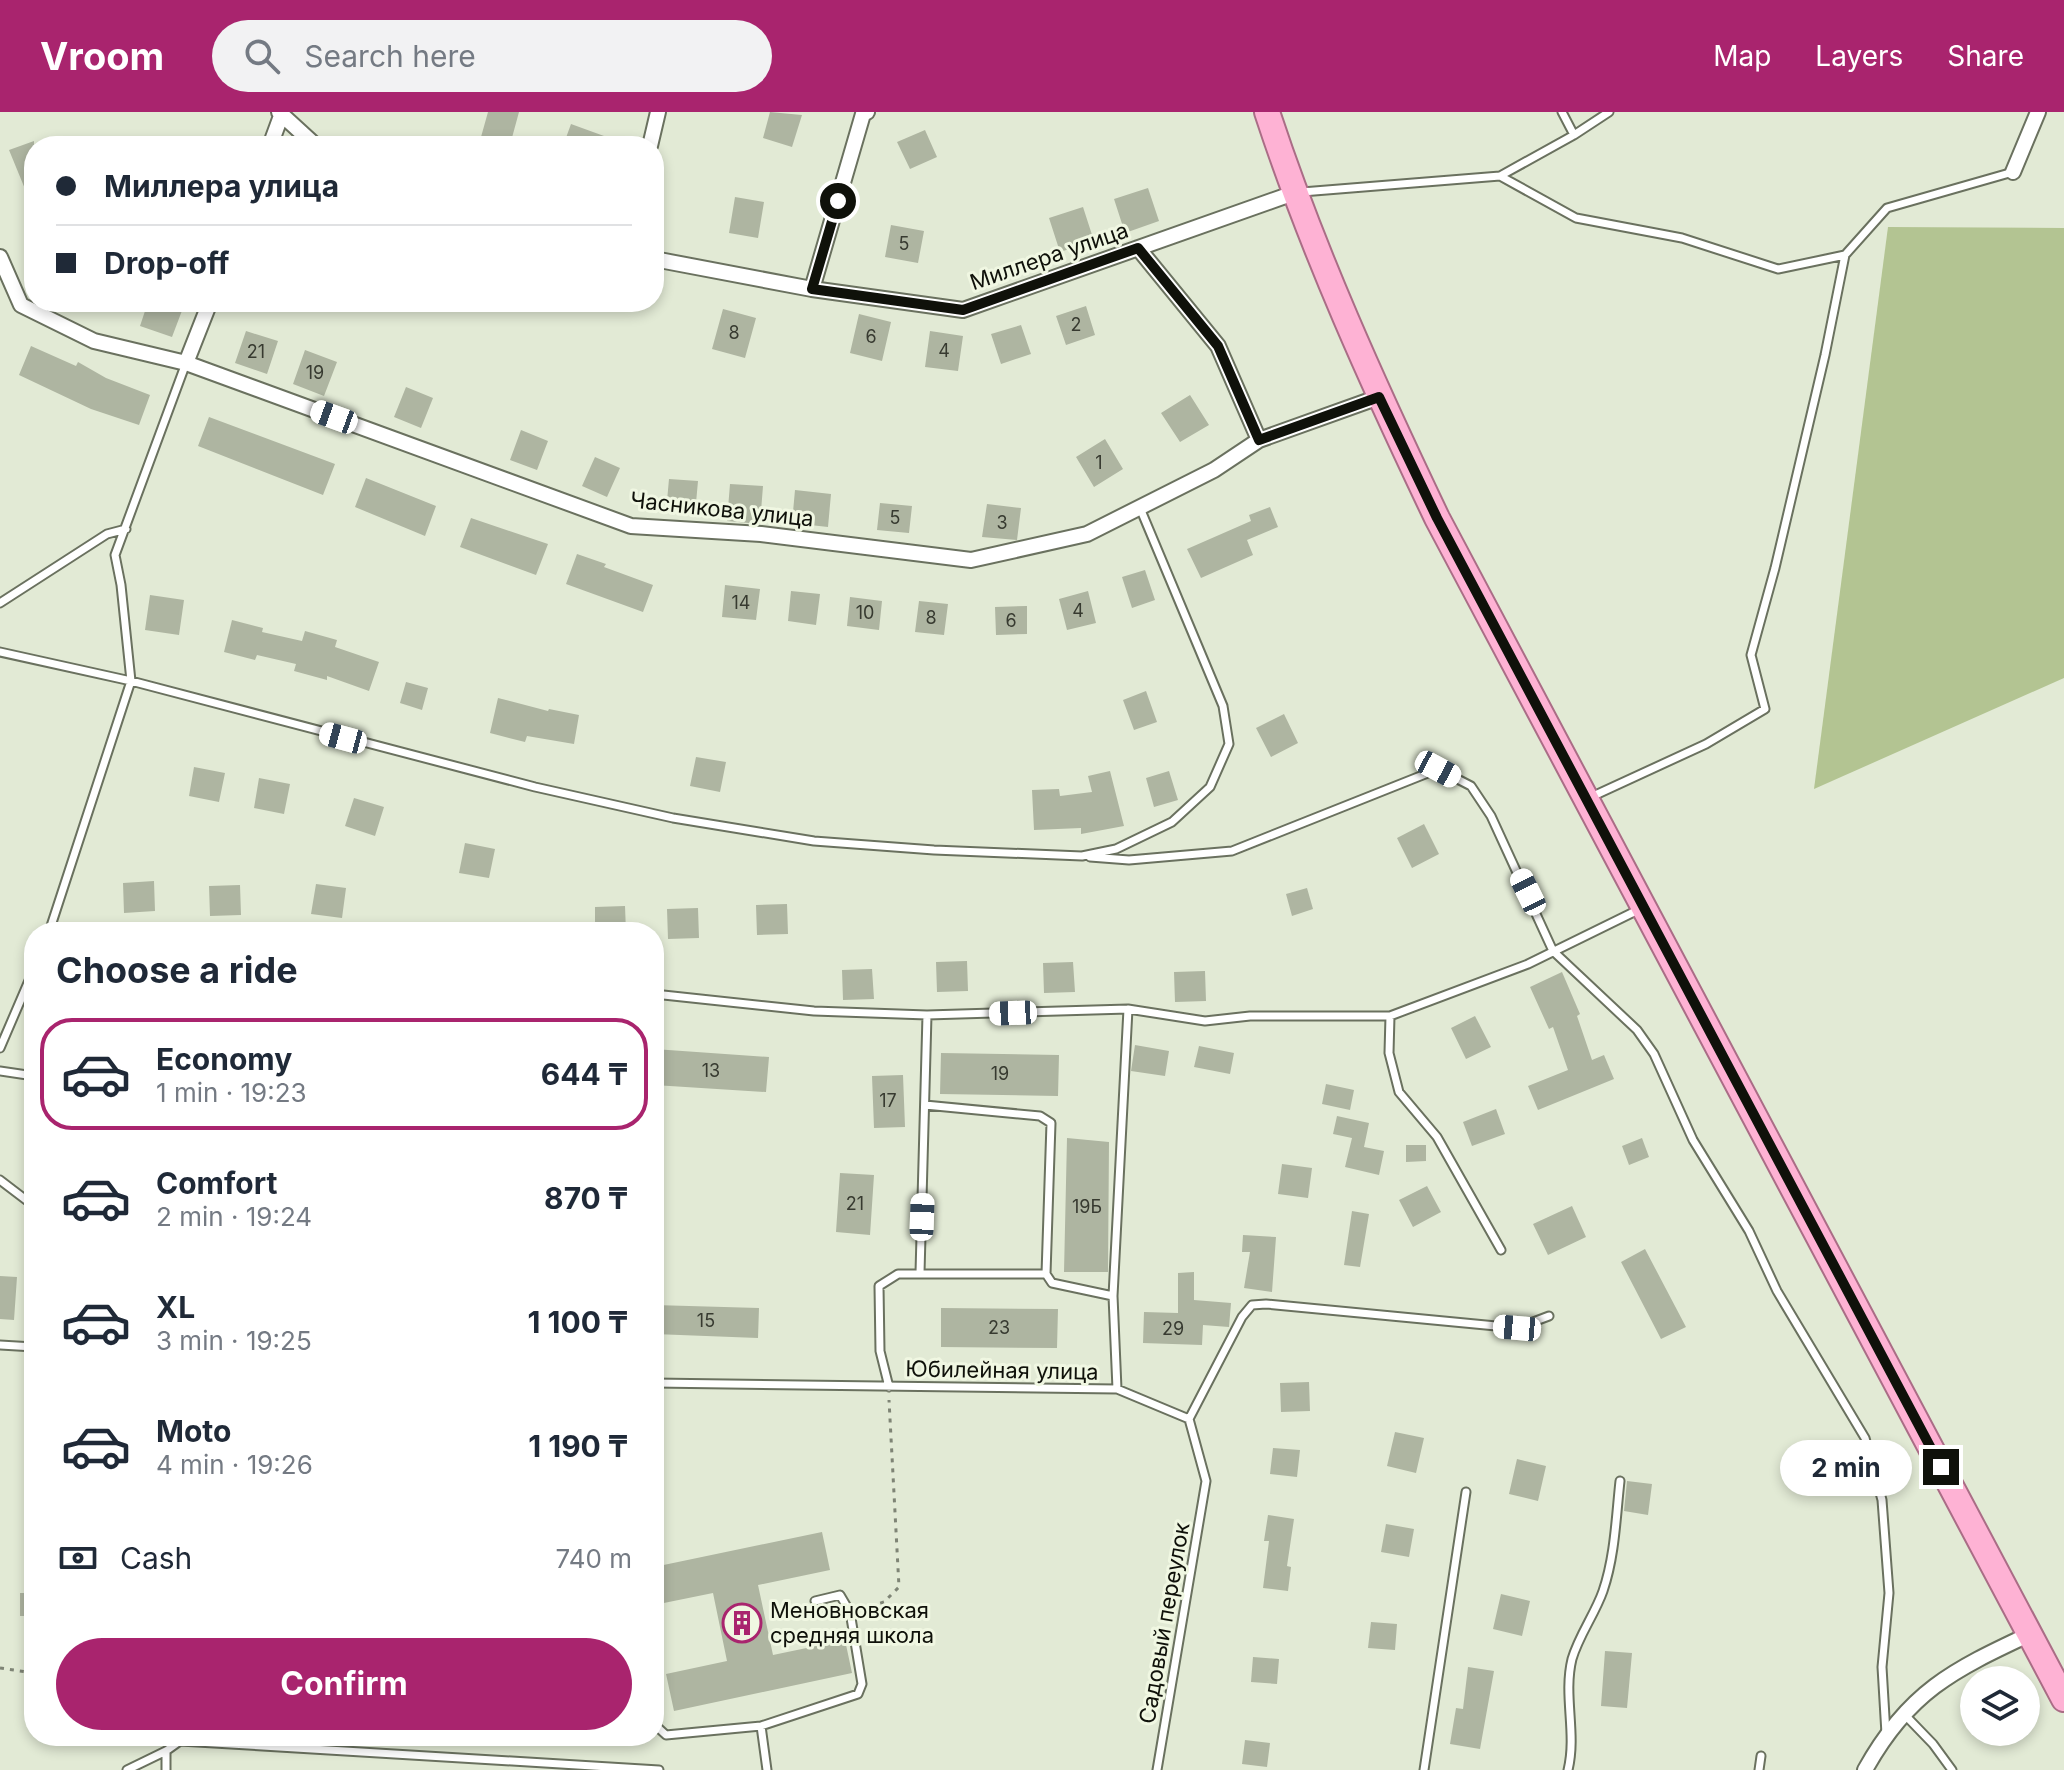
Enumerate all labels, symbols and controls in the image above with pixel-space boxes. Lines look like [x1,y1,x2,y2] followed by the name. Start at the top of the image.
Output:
[212,20,772,92] search box
[40,33,164,79] text: Vroom
[240,34,284,78] icon: search
[304,38,476,74] text: Search here
[1713,39,1771,73] text: Map
[1815,39,1903,73] text: Layers
[1947,39,2024,73] text: Share
[104,168,339,204] text: Миллера улица
[820,183,856,219] route start
[966,217,1132,295] street label: Миллера улица
[899,233,909,254] house number: 5
[104,245,230,281] text: Drop-off
[1071,314,1081,335] house number: 2
[728,322,740,343] house number: 8
[865,326,877,347] house number: 6
[938,340,950,361] house number: 4
[247,341,265,362] house number: 21
[306,362,324,383] house number: 19
[307,398,361,436] car
[1095,452,1103,473] house number: 1
[629,486,815,532] street label: Часникова улица
[890,507,900,528] house number: 5
[996,512,1008,533] house number: 3
[732,592,750,613] house number: 14
[1072,600,1084,621] house number: 4
[856,602,874,623] house number: 10
[925,607,937,628] house number: 8
[1005,610,1017,631] house number: 6
[317,720,369,756] car
[1411,747,1465,791] car
[1507,865,1549,919] car
[56,948,298,992] text: Choose a ride
[989,1000,1037,1026] car
[60,1038,132,1110] icon: car
[156,1041,292,1077] text: Economy
[541,1056,628,1092] text: 644 ₸
[702,1060,720,1081] house number: 13
[991,1063,1009,1084] house number: 19
[156,1077,307,1108] text: 1 min · 19:23
[879,1090,897,1111] house number: 17
[60,1162,132,1234] icon: car
[156,1165,277,1201] text: Comfort
[544,1180,628,1216] text: 870 ₸
[846,1193,864,1214] house number: 21
[909,1193,935,1241] car
[1072,1196,1102,1217] house number: 19Б
[156,1201,312,1232] text: 2 min · 19:24
[60,1286,132,1358] icon: car
[156,1289,195,1325] text: XL
[527,1304,628,1340] text: 1 100 ₸
[697,1310,715,1331] house number: 15
[1492,1314,1542,1342] car
[988,1317,1010,1338] house number: 23
[1162,1318,1184,1339] house number: 29
[156,1325,312,1356] text: 3 min · 19:25
[905,1355,1099,1385] street label: Юбилейная улица
[60,1410,132,1482] icon: car
[156,1413,231,1449] text: Moto
[528,1428,628,1464] text: 1 190 ₸
[1781,1439,1913,1495] callout: 2 min
[156,1449,313,1480] text: 4 min · 19:26
[1923,1449,1959,1485] route end
[1811,1452,1881,1483] text: 2 min
[1133,1520,1195,1726] street label: Садовый переулок
[56,1536,100,1580] icon: cash
[120,1540,192,1576] text: Cash
[556,1543,632,1574] text: 740 m
[770,1597,934,1648] place label: Меновновская средняя школа
[721,1602,763,1644] building icon: Меновновская средняя школа
[56,1638,632,1730] button: Confirm
[1960,1666,2040,1746] map controls
[1960,1666,2040,1746] button: layers

